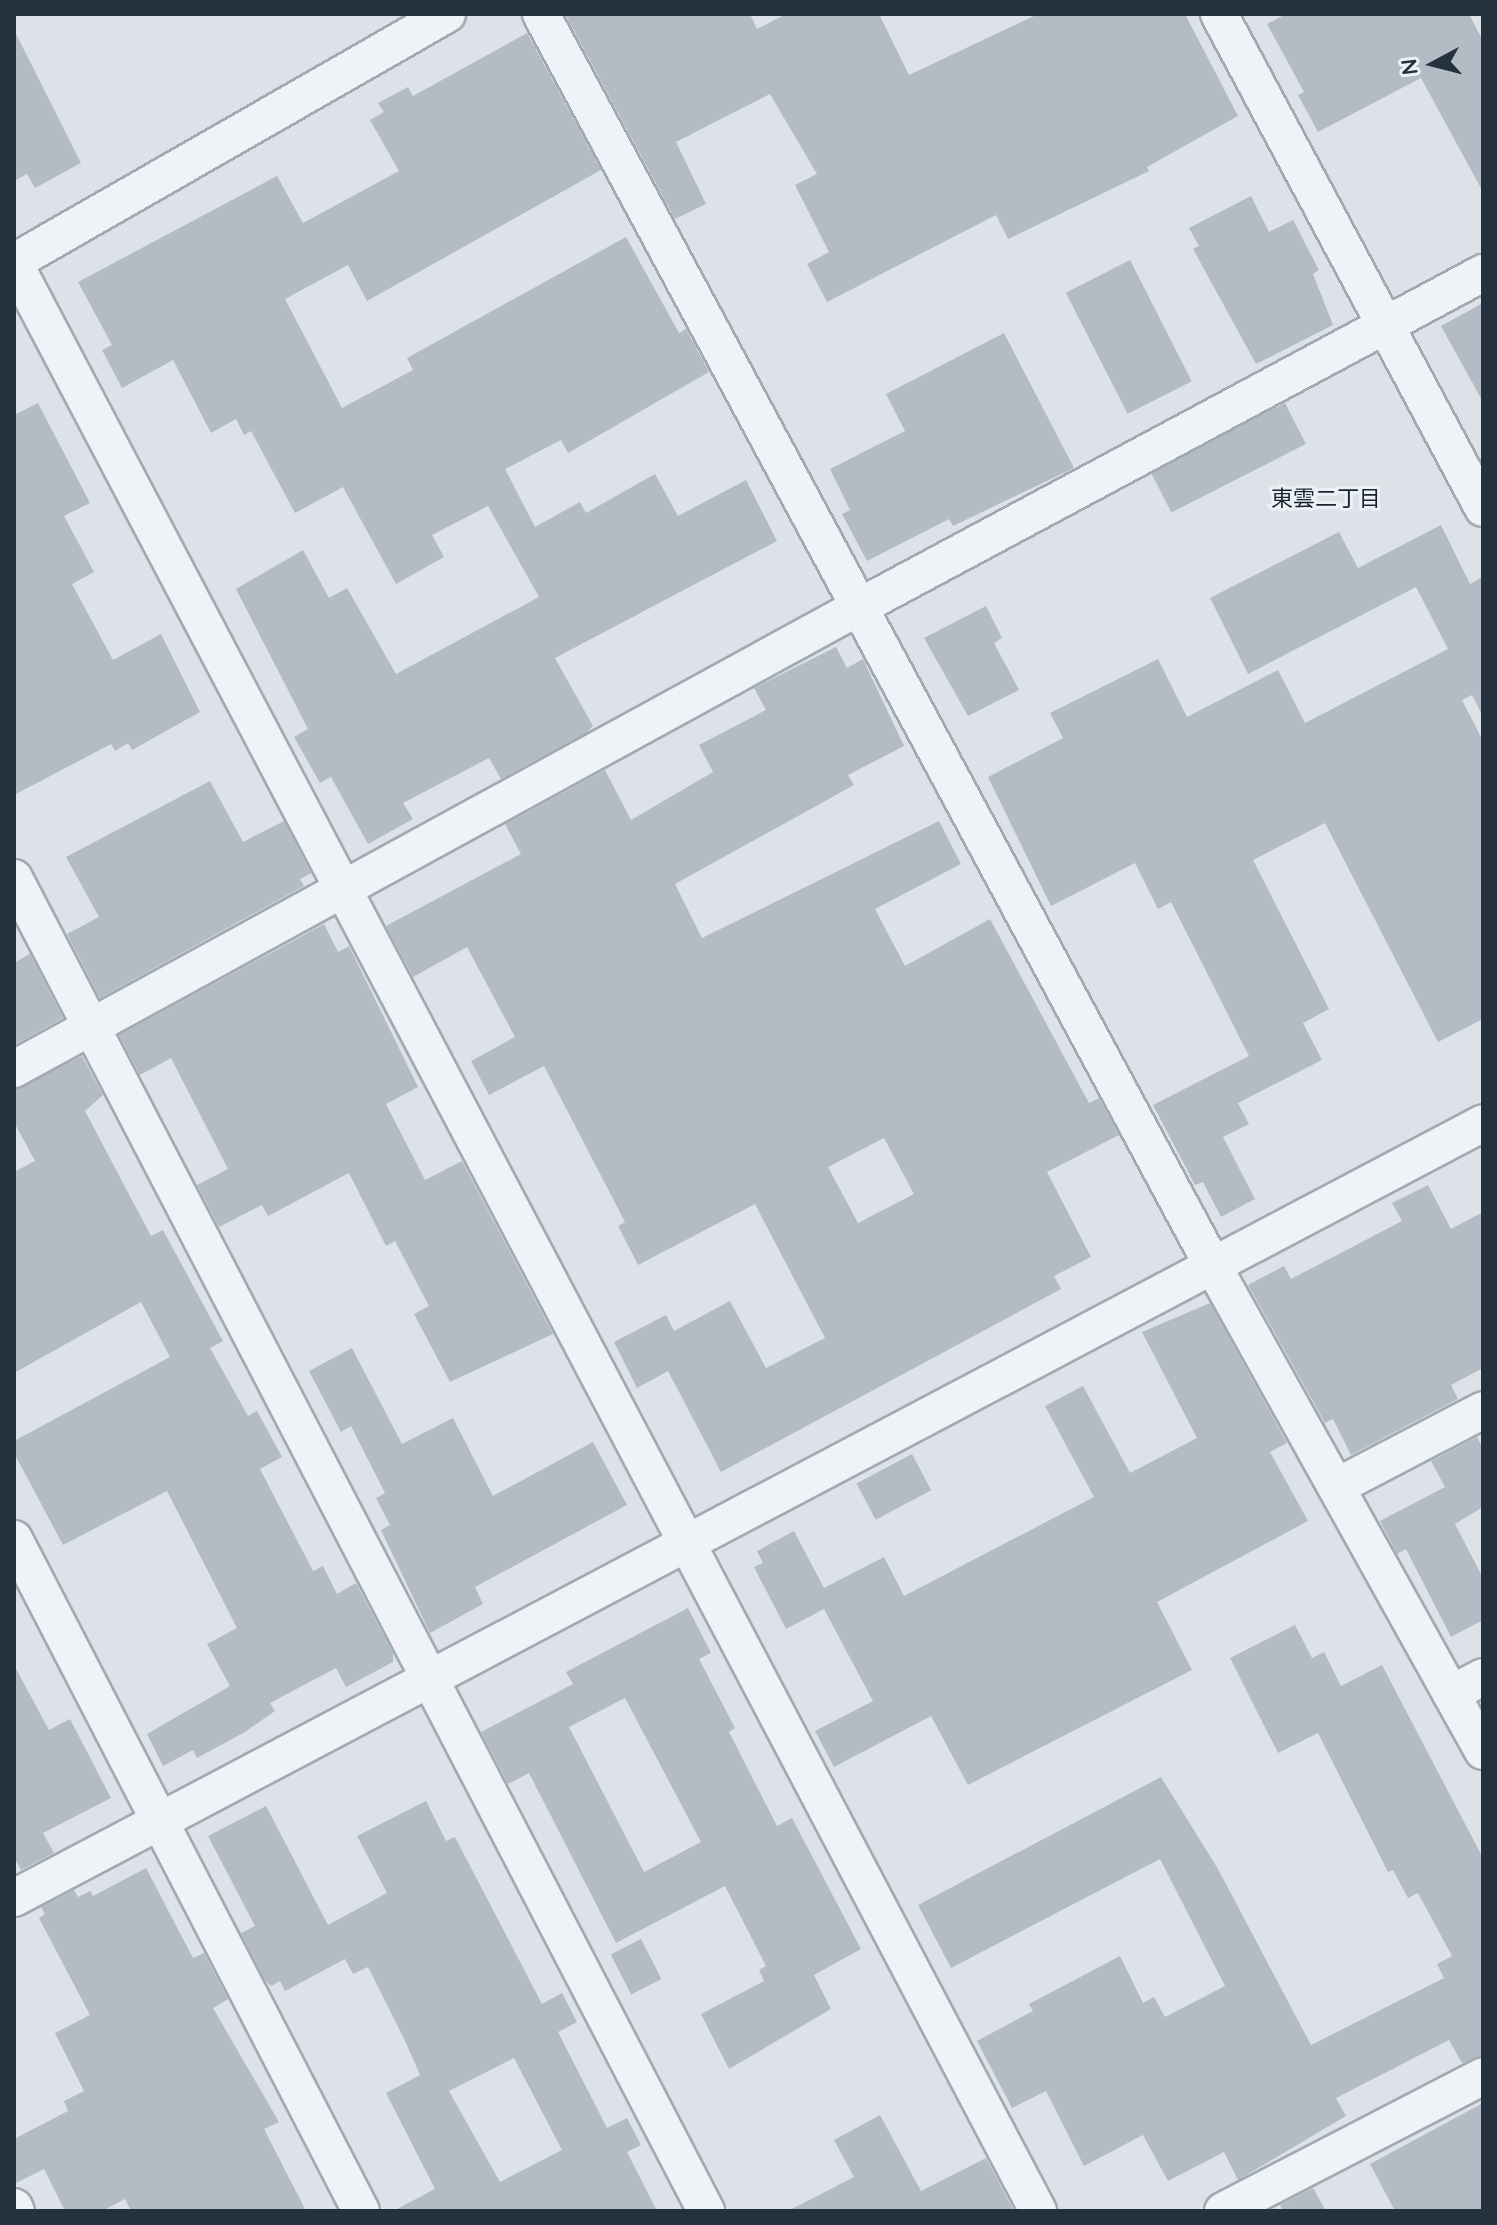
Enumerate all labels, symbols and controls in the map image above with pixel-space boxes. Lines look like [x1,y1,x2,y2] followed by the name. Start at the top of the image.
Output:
[1393,24,1473,104] north arrow
[1394,57,1424,77] text: N
[1271,486,1381,512] district label: 東雲二丁目

